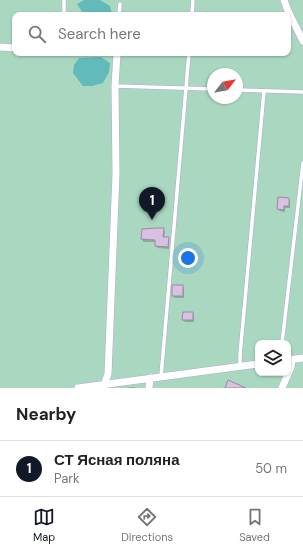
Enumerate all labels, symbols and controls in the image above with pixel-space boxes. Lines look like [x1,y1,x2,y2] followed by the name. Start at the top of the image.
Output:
[12,12,291,56] search box
[26,23,48,45] icon: search
[58,24,141,44] text: Search here
[207,68,243,104] north arrow
[139,187,165,220] pin: 1
[178,248,198,268] your location
[255,340,291,376] map controls
[255,340,291,376] button: layers
[16,403,76,425] text: Nearby
[54,450,179,470] text: СТ Ясная поляна
[27,460,31,477] text: 1
[255,460,287,477] text: 50 m
[54,470,80,487] text: Park
[33,506,55,544] tab: Map
[121,506,173,544] tab: Directions
[239,506,270,544] tab: Saved

